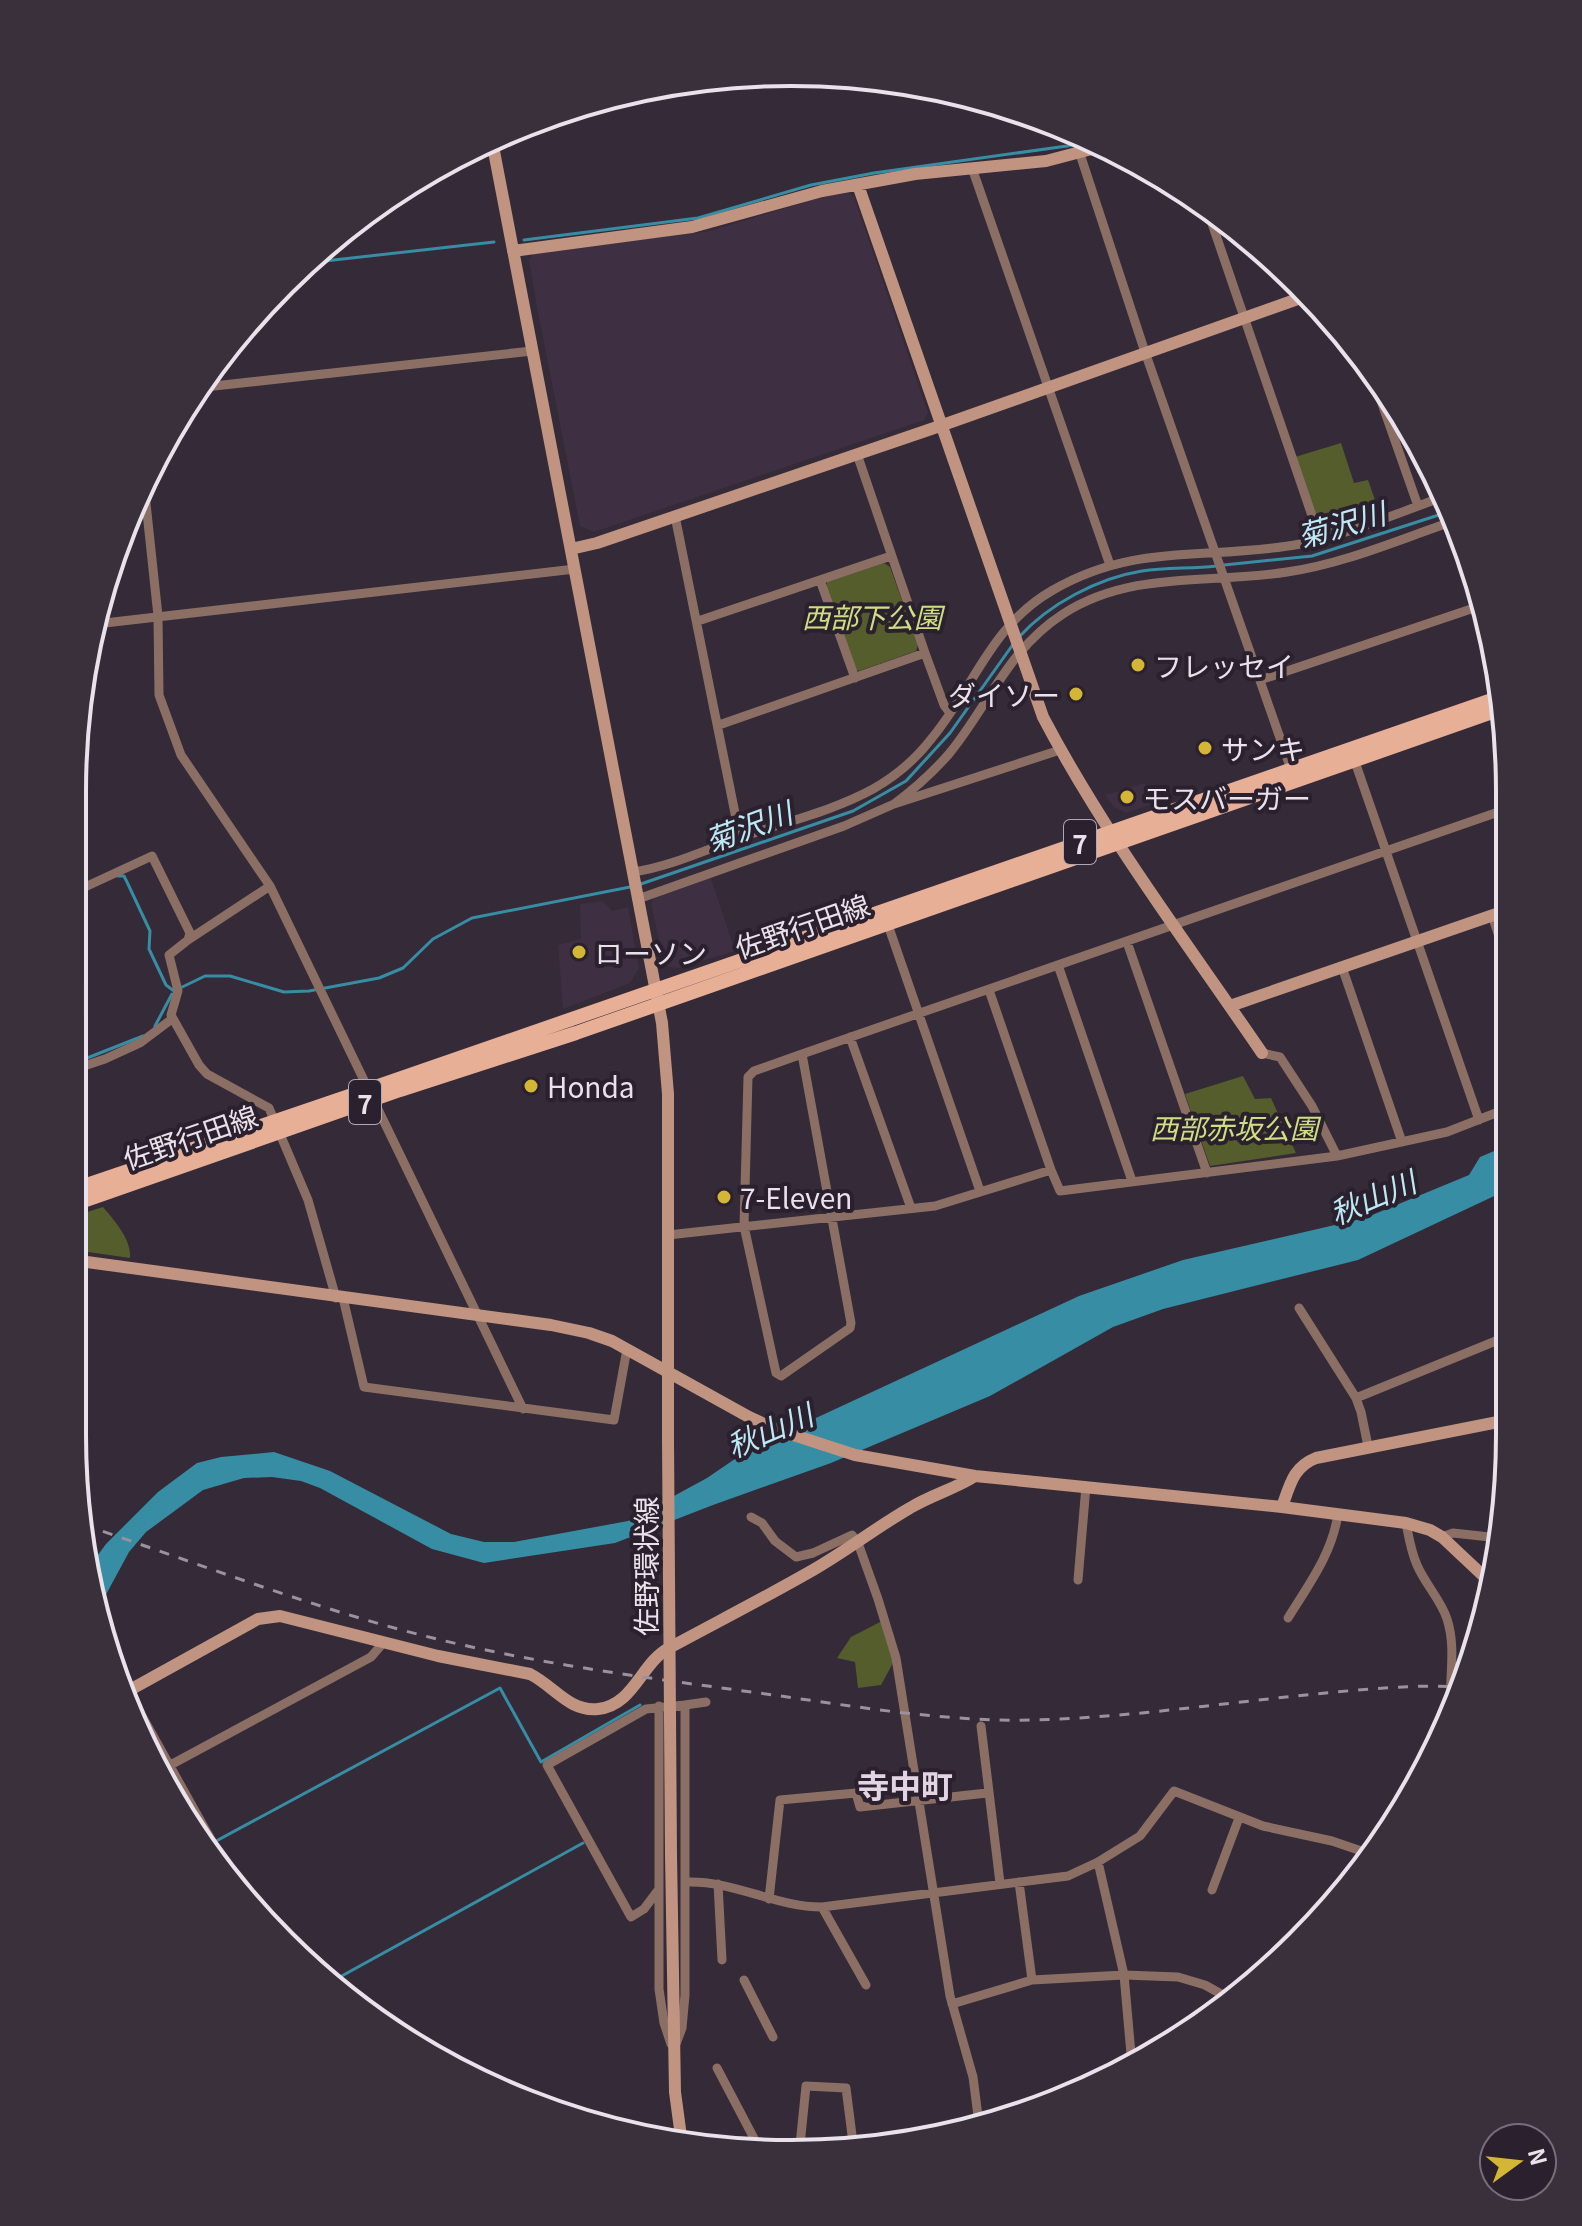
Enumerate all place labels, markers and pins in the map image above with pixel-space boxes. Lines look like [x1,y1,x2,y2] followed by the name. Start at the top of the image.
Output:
[1154,645,1294,685] place label: フレッセイ
[1129,656,1147,674] marker: フレッセイ
[948,674,1060,714] place label: ダイソー
[1067,685,1085,703] marker: ダイソー
[1221,728,1305,768] place label: サンキ
[1196,739,1214,757] marker: サンキ
[1143,777,1311,817] place label: モスバーガー
[1118,788,1136,806] marker: モスバーガー
[595,932,707,972] place label: ローソン
[570,943,588,961] marker: ローソン
[547,1066,635,1106] place label: Honda
[522,1077,540,1095] marker: Honda
[740,1177,852,1217] place label: 7-Eleven
[715,1188,733,1206] marker: 7-Eleven

